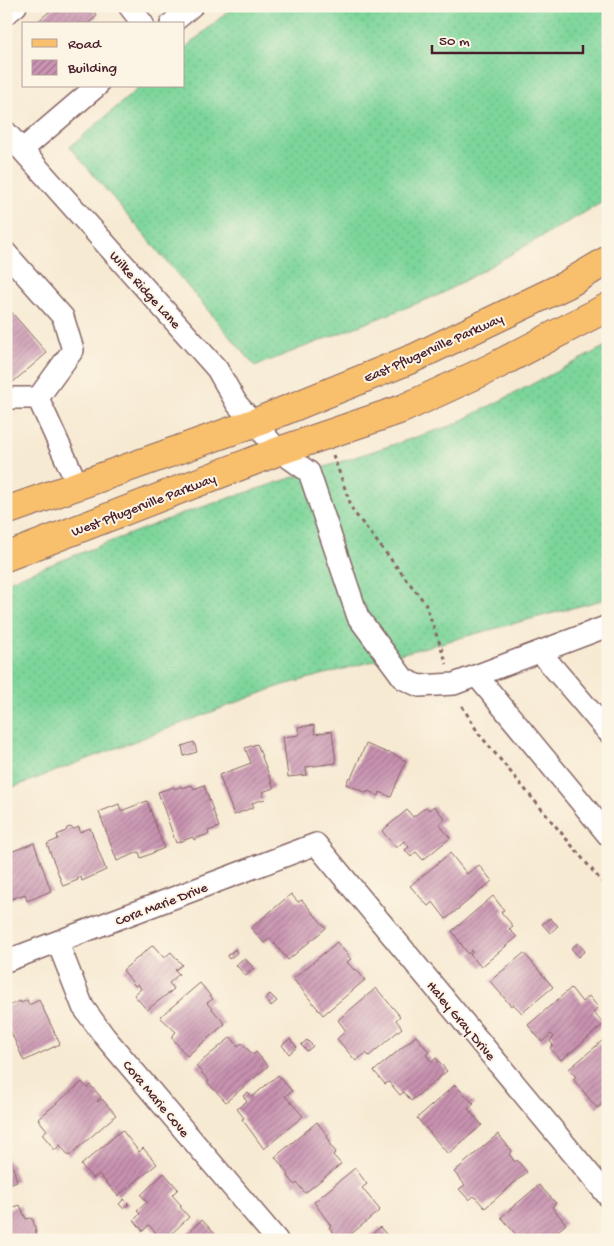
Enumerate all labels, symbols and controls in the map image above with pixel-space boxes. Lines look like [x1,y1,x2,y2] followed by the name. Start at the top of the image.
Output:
[22,22,185,88] legend
[432,22,583,54] scale bar
[439,33,470,51] text: 50 m
[68,36,102,54] text: Road
[67,60,117,78] text: Building
[105,248,184,334] street label: Wilke Ridge Lane
[362,311,506,388] street label: East Pflugerville Parkway
[69,471,219,542] street label: West Pflugerville Parkway
[113,880,211,931] street label: Cora Marie Drive
[422,978,499,1065] street label: Haley Gray Drive
[118,1058,193,1142] street label: Cora Marie Cove

